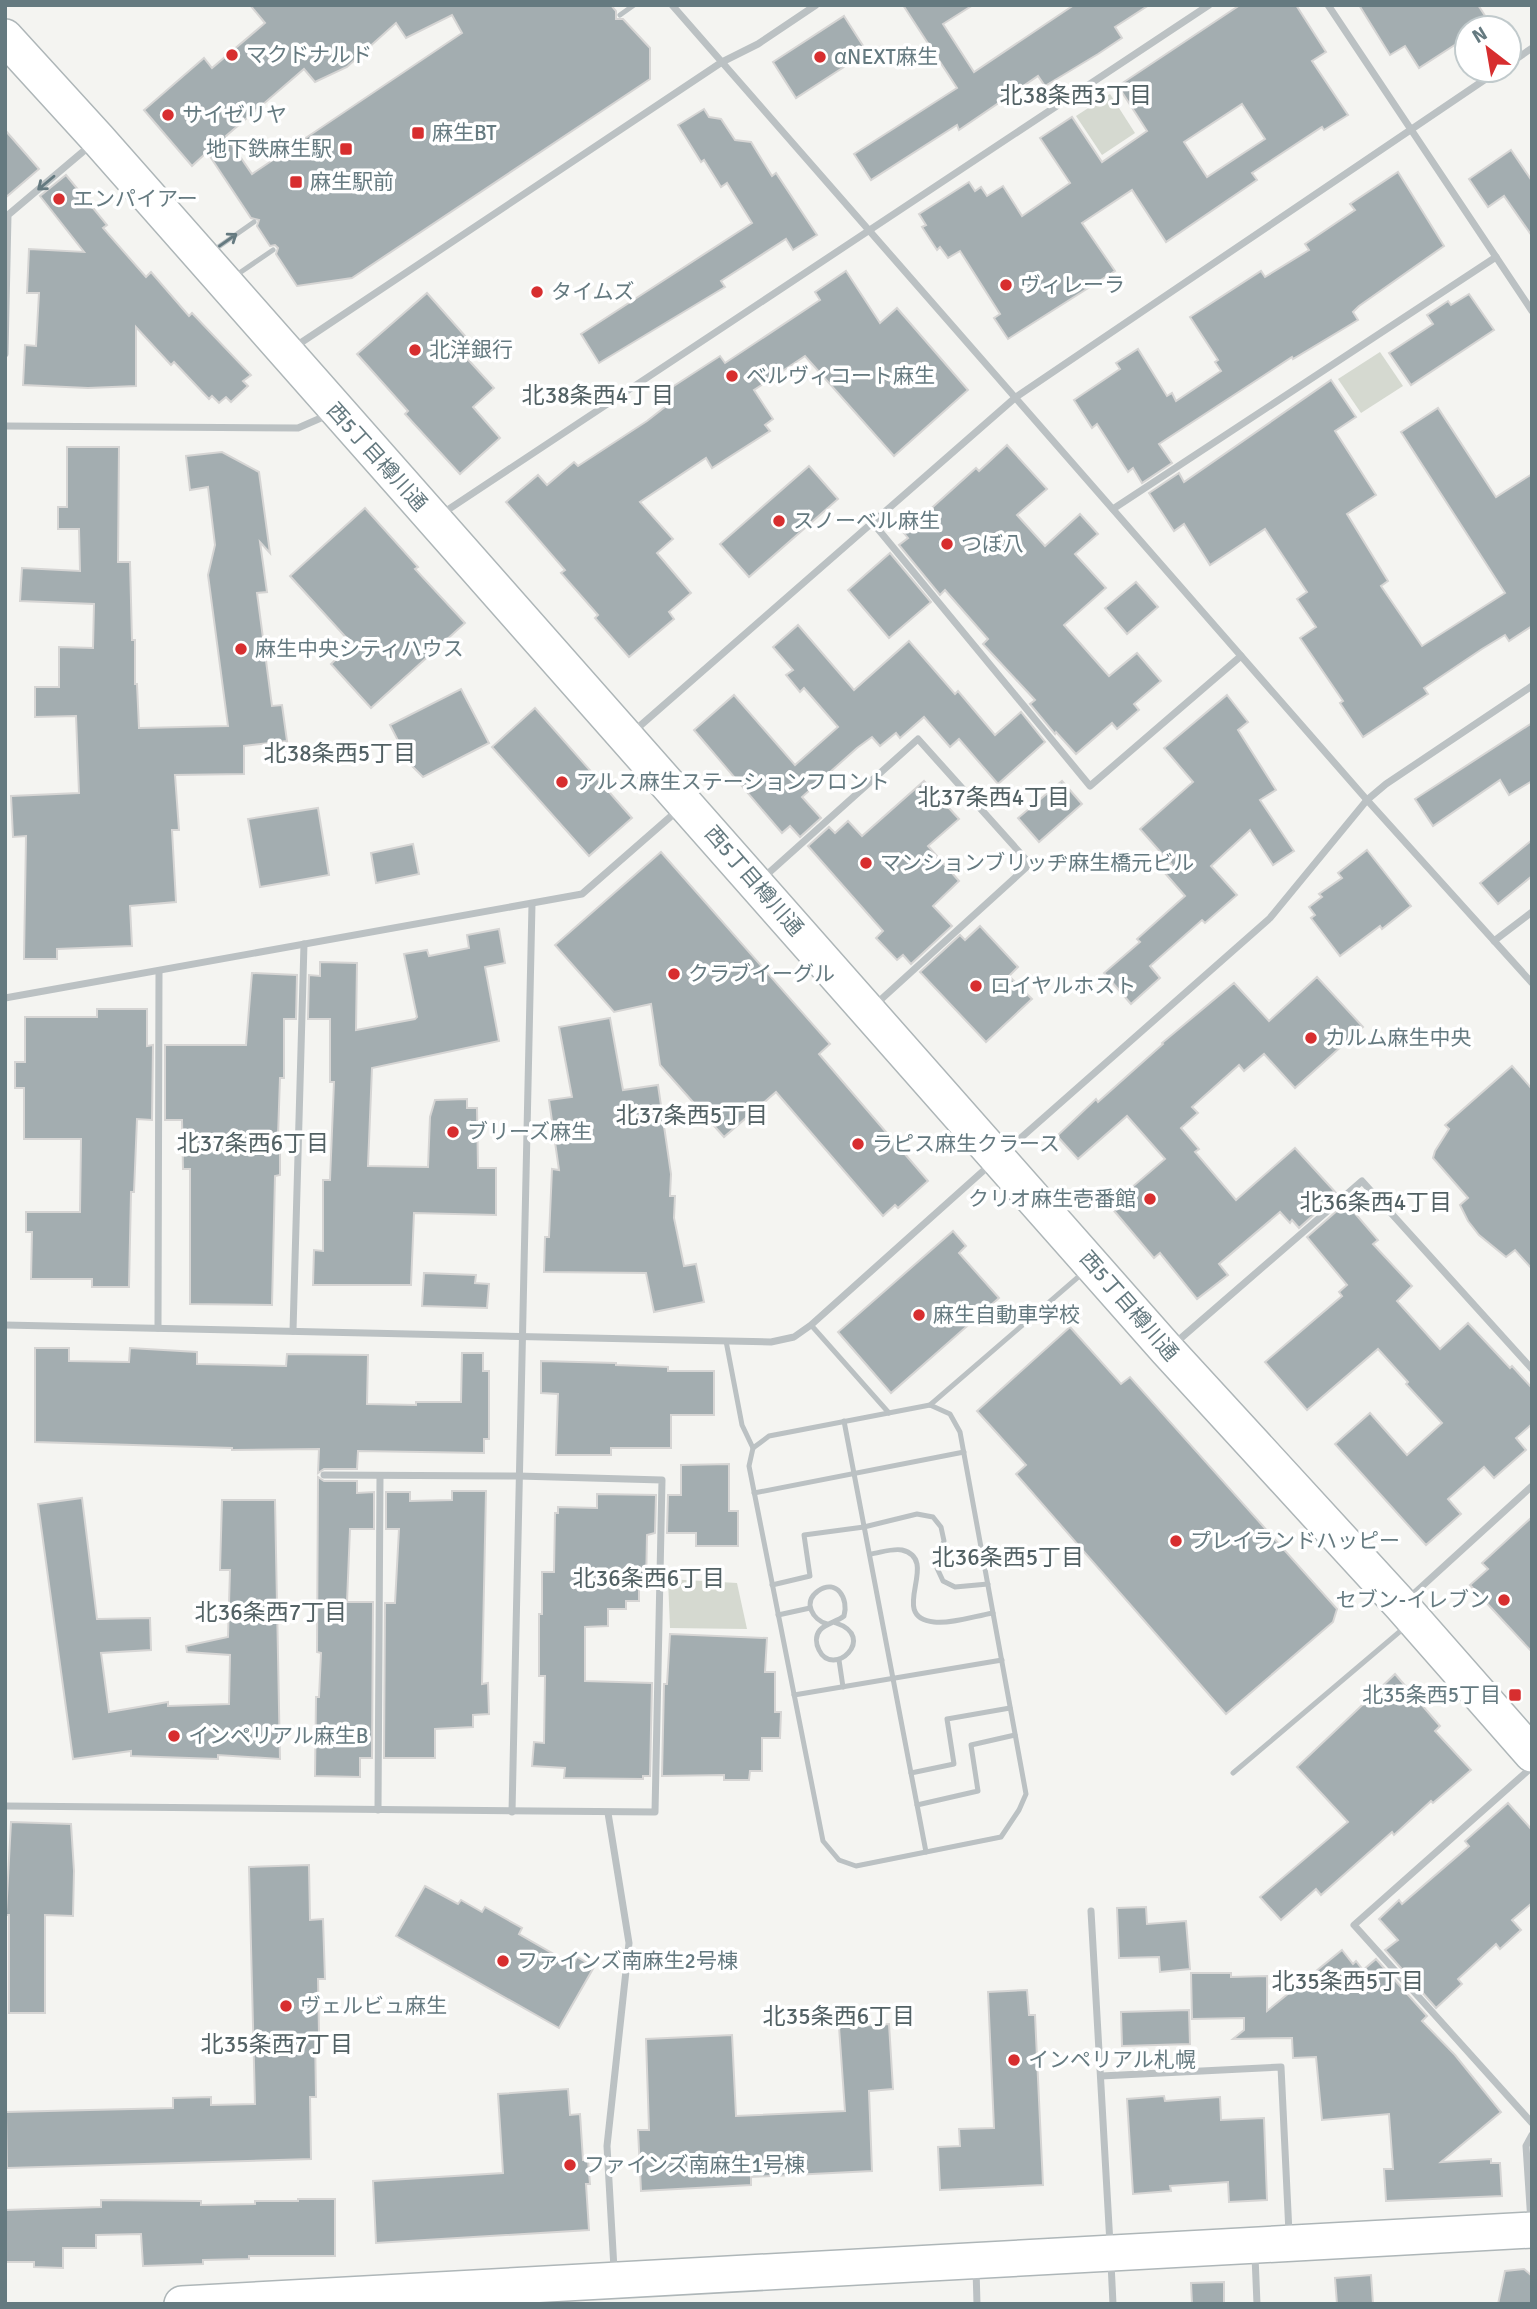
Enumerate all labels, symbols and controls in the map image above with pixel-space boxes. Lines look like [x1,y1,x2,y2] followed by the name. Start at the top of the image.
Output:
[1453,14,1523,84] north arrow
[1468,22,1492,49] text: N
[246,42,372,68] place label: マクドナルド
[834,44,938,70] place label: αNEXT麻生
[224,47,240,63] marker: マクドナルド
[812,49,828,65] marker: αNEXT麻生
[1000,81,1152,110] district label: 北38条西3丁目
[182,102,287,128] place label: サイゼリヤ
[160,107,176,123] marker: サイゼリヤ
[432,120,497,146] place label: 麻生BT
[410,125,426,141] marker: 麻生BT
[206,136,332,162] place label: 地下鉄麻生駅
[338,141,354,157] marker: 地下鉄麻生駅
[310,169,394,195] place label: 麻生駅前
[288,174,304,190] marker: 麻生駅前
[37,175,55,191] one-way arrow
[73,186,198,212] place label: エンパイアー
[51,191,67,207] marker: エンパイアー
[218,233,237,247] one-way arrow
[1020,272,1125,298] place label: ヴィレーラ
[998,277,1014,293] marker: ヴィレーラ
[551,279,635,305] place label: タイムズ
[529,284,545,300] marker: タイムズ
[429,337,513,363] place label: 北洋銀行
[407,342,423,358] marker: 北洋銀行
[746,363,935,389] place label: ベルヴィコート麻生
[724,368,740,384] marker: ベルヴィコート麻生
[522,381,674,410] district label: 北38条西4丁目
[321,397,433,517] street label: 西5丁目樽川通
[793,508,940,534] place label: スノーベル麻生
[771,513,787,529] marker: スノーベル麻生
[961,531,1024,557] place label: つぼ八
[939,536,955,552] marker: つぼ八
[255,636,464,662] place label: 麻生中央シティハウス
[233,641,249,657] marker: 麻生中央シティハウス
[264,739,416,768] district label: 北38条西5丁目
[576,769,890,795] place label: アルス麻生ステーションフロント
[554,774,570,790] marker: アルス麻生ステーションフロント
[918,783,1070,812] district label: 北37条西4丁目
[699,821,809,941] street label: 西5丁目樽川通
[880,850,1194,876] place label: マンションブリッヂ麻生橋元ビル
[858,855,874,871] marker: マンションブリッヂ麻生橋元ビル
[688,961,835,987] place label: クラブイーグル
[666,966,682,982] marker: クラブイーグル
[990,973,1136,999] place label: ロイヤルホスト
[968,978,984,994] marker: ロイヤルホスト
[1325,1025,1472,1051] place label: カルム麻生中央
[1303,1030,1319,1046] marker: カルム麻生中央
[616,1101,768,1130] district label: 北37条西5丁目
[467,1119,592,1145] place label: ブリーズ麻生
[445,1124,461,1140] marker: ブリーズ麻生
[177,1129,329,1158] district label: 北37条西6丁目
[872,1131,1060,1157] place label: ラピス麻生クラース
[850,1136,866,1152] marker: ラピス麻生クラース
[968,1186,1136,1212] place label: クリオ麻生壱番館
[1300,1188,1452,1217] district label: 北36条西4丁目
[1142,1191,1158,1207] marker: クリオ麻生壱番館
[1074,1246,1184,1366] street label: 西5丁目樽川通
[933,1302,1080,1328] place label: 麻生自動車学校
[911,1307,927,1323] marker: 麻生自動車学校
[1190,1528,1400,1554] place label: プレイランドハッピー
[1168,1533,1184,1549] marker: プレイランドハッピー
[932,1543,1084,1572] district label: 北36条西5丁目
[573,1564,725,1593] district label: 北36条西6丁目
[1336,1587,1490,1613] place label: セブン-イレブン
[1496,1592,1512,1608] marker: セブン-イレブン
[195,1598,347,1627] district label: 北36条西7丁目
[1362,1682,1501,1708] place label: 北35条西5丁目
[1507,1687,1523,1703] marker: 北35条西5丁目
[188,1723,369,1749] place label: インペリアル麻生B
[166,1728,182,1744] marker: インペリアル麻生B
[517,1948,738,1974] place label: ファインズ南麻生2号棟
[495,1953,511,1969] marker: ファインズ南麻生2号棟
[1272,1967,1424,1996] district label: 北35条西5丁目
[300,1993,447,2019] place label: ヴェルビュ麻生
[278,1998,294,2014] marker: ヴェルビュ麻生
[763,2002,915,2031] district label: 北35条西6丁目
[201,2030,353,2059] district label: 北35条西7丁目
[1028,2047,1196,2073] place label: インペリアル札幌
[1006,2052,1022,2068] marker: インペリアル札幌
[584,2152,805,2178] place label: ファインズ南麻生1号棟
[562,2157,578,2173] marker: ファインズ南麻生1号棟

